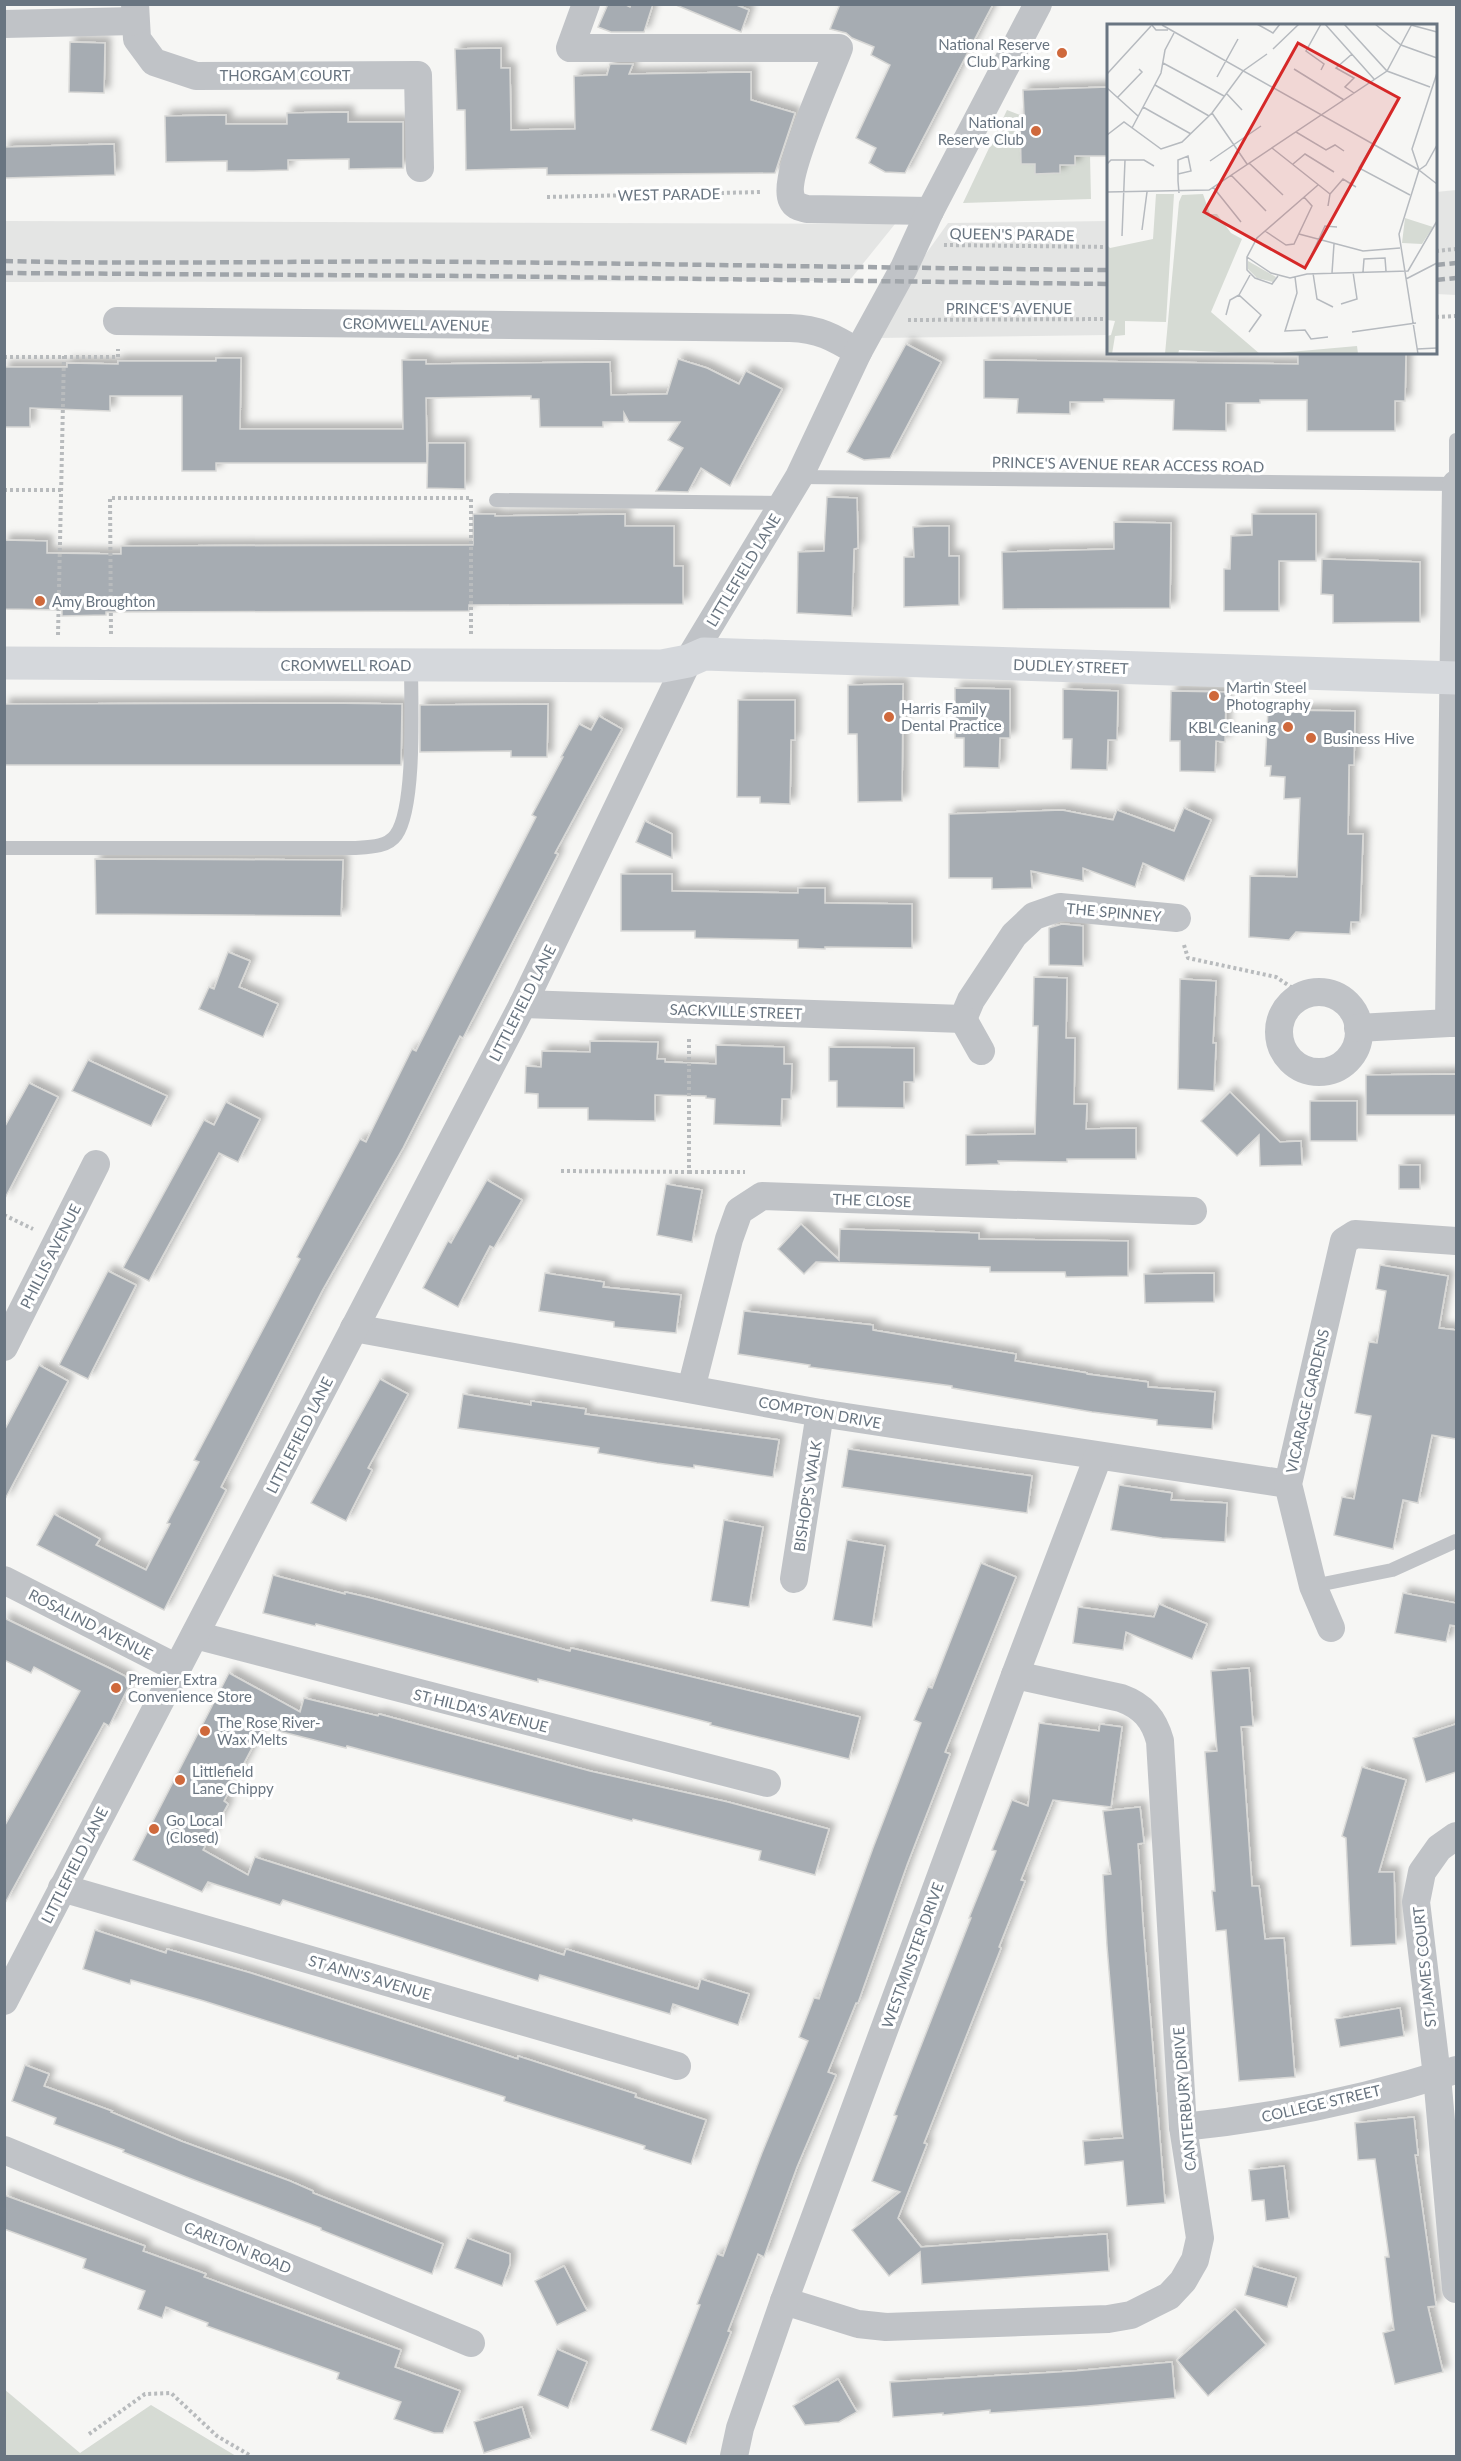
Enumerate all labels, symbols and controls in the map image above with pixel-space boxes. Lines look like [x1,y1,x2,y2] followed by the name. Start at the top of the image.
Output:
[1107,24,1437,354] inset map
[938,35,1050,70] place label: National Reserve Club Parking
[1055,46,1069,60] marker: National Reserve Club Parking
[219,66,351,84] street label: THORGAM COURT
[938,113,1024,148] place label: National Reserve Club
[1029,124,1043,138] marker: National Reserve Club
[618,184,720,204] street label: WEST PARADE
[949,224,1075,244] street label: QUEEN'S PARADE
[946,299,1072,317] street label: PRINCE'S AVENUE
[342,314,490,334] street label: CROMWELL AVENUE
[992,453,1264,475] street label: PRINCE'S AVENUE REAR ACCESS ROAD
[702,510,784,630] street label: LITTLEFIELD LANE
[52,592,155,610] place label: Amy Broughton
[33,594,47,608] marker: Amy Broughton
[1013,655,1129,677] street label: DUDLEY STREET
[281,656,411,674] street label: CROMWELL ROAD
[1226,678,1311,713] place label: Martin Steel Photography
[1207,689,1221,703] marker: Martin Steel Photography
[901,699,1002,734] place label: Harris Family Dental Practice
[882,710,896,724] marker: Harris Family Dental Practice
[1188,718,1276,736] place label: KBL Cleaning
[1281,720,1295,734] marker: KBL Cleaning
[1323,729,1415,747] place label: Business Hive
[1304,731,1318,745] marker: Business Hive
[1066,899,1163,925] street label: THE SPINNEY
[485,942,559,1064] street label: LITTLEFIELD LANE
[669,1000,803,1022] street label: SACKVILLE STREET
[832,1190,912,1210] street label: THE CLOSE
[16,1201,84,1311] street label: PHILLIS AVENUE
[1282,1327,1332,1475] street label: VICARAGE GARDENS
[262,1374,336,1496] street label: LITTLEFIELD LANE
[757,1392,883,1432] street label: COMPTON DRIVE
[789,1439,825,1553] street label: BISHOP'S WALK
[26,1585,156,1663] street label: ROSALIND AVENUE
[128,1670,252,1705] place label: Premier Extra Convenience Store
[109,1681,123,1695] marker: Premier Extra Convenience Store
[412,1685,550,1735] street label: ST HILDA'S AVENUE
[217,1713,321,1748] place label: The Rose River- Wax Melts
[198,1724,212,1738] marker: The Rose River- Wax Melts
[192,1762,274,1797] place label: Littlefield Lane Chippy
[173,1773,187,1787] marker: Littlefield Lane Chippy
[37,1804,111,1926] street label: LITTLEFIELD LANE
[166,1811,223,1846] place label: Go Local (Closed)
[147,1822,161,1836] marker: Go Local (Closed)
[877,1880,947,2030] street label: WESTMINSTER DRIVE
[1409,1905,1439,2028] street label: ST JAMES COURT
[307,1951,433,2003] street label: ST ANN'S AVENUE
[1169,2026,1199,2172] street label: CANTERBURY DRIVE
[1260,2081,1382,2125] street label: COLLEGE STREET
[182,2217,294,2277] street label: CARLTON ROAD

